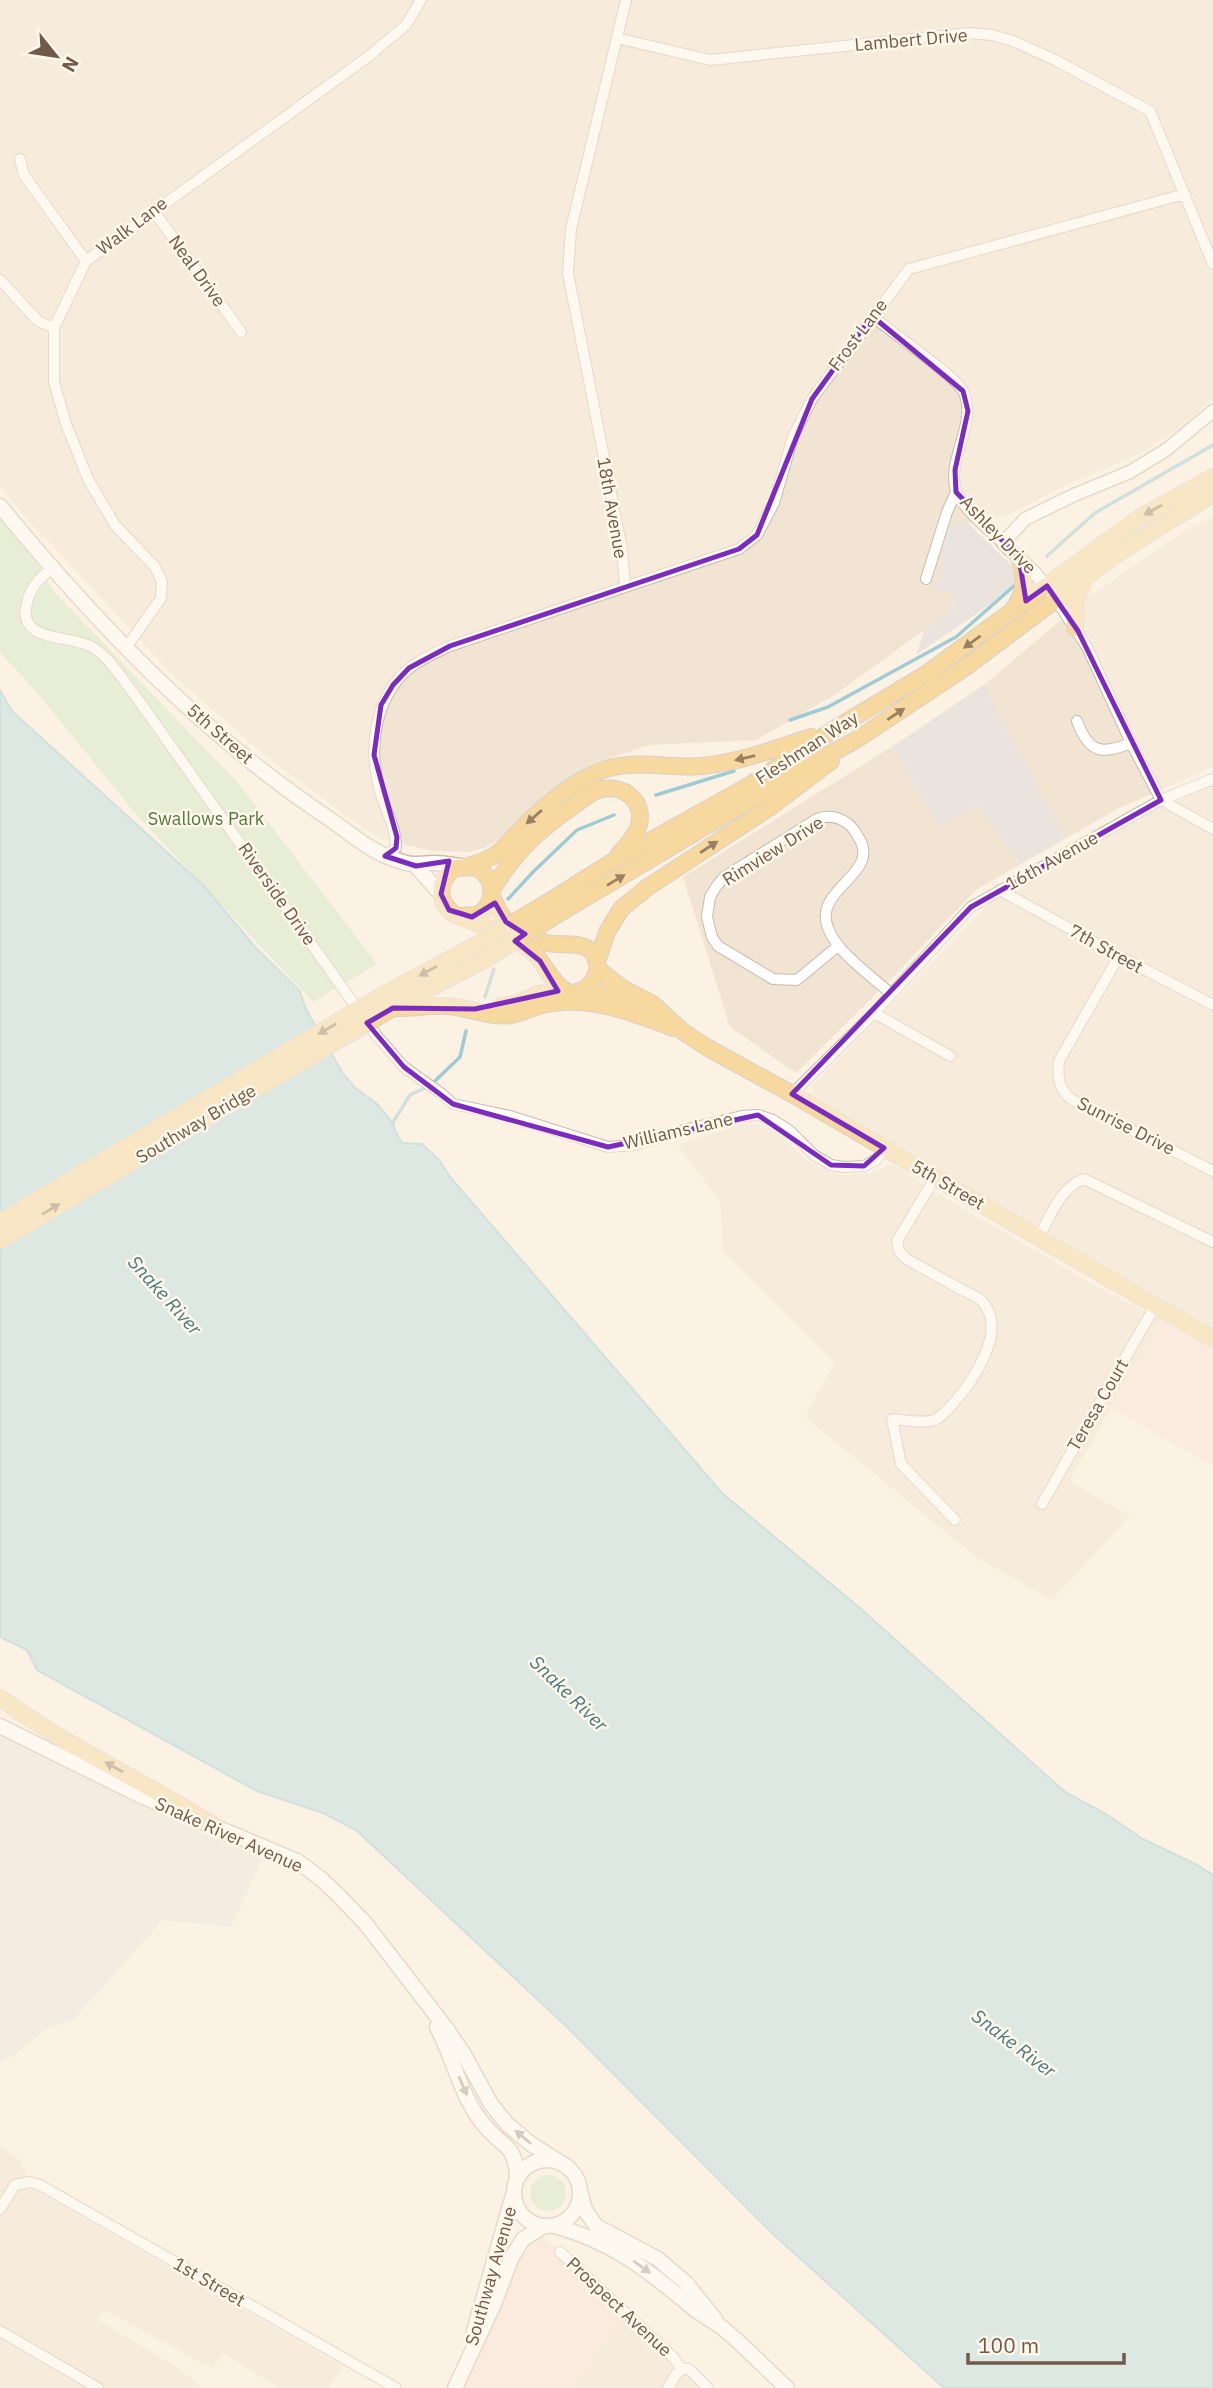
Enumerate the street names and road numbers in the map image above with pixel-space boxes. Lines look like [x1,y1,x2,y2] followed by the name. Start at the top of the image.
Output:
[853,23,969,56] street label: Lambert Drive
[92,191,172,260] street label: Walk Lane
[164,230,231,311] street label: Neal Drive
[823,294,892,375] street label: Frost Lane
[592,455,633,560] street label: 18th Avenue
[955,491,1042,579] street label: Ashley Drive
[182,698,258,769] street label: 5th Street
[751,706,862,789] street label: Fleshman Way
[718,810,828,891] street label: Rimview Drive
[1001,826,1102,895] street label: 16th Avenue
[233,838,322,950] street label: Riverside Drive
[1065,919,1147,978] street label: 7th Street
[131,1079,260,1169] street label: Southway Bridge
[1073,1091,1179,1160] street label: Sunrise Drive
[621,1107,735,1154] street label: Williams Lane
[907,1154,989,1215] street label: 5th Street
[1062,1355,1133,1455] street label: Teresa Court
[152,1792,307,1877] street label: Snake River Avenue
[460,2204,521,2348] street label: Southway Avenue
[169,2252,249,2311] street label: 1st Street
[562,2252,677,2362] street label: Prospect Avenue

